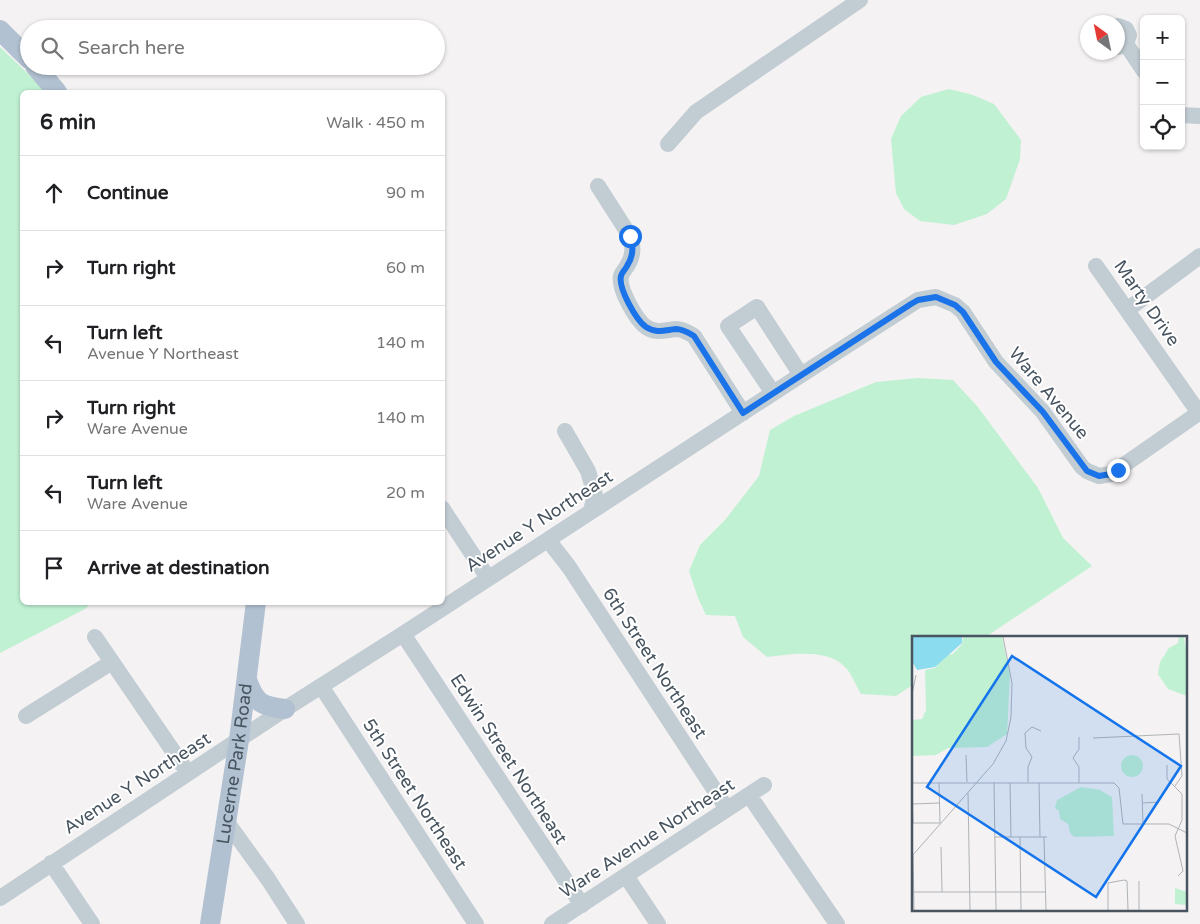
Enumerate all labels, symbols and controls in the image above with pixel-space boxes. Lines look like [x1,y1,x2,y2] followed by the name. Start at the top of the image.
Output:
[1080,15,1125,60] north arrow
[1140,15,1185,150] map controls
[1140,15,1185,60] button: +
[20,20,445,75] search box
[38,34,66,62] icon: search
[78,37,185,59] text: Search here
[1140,60,1185,105] button: −
[1140,105,1185,150] button: locate
[40,110,96,135] text: 6 min
[326,113,425,133] text: Walk · 450 m
[40,179,68,207] icon: ahead
[87,182,169,204] text: Continue
[386,183,425,203] text: 90 m
[619,225,642,248] route start
[40,254,68,282] icon: right
[1109,256,1185,350] street label: Marty Drive
[87,257,175,279] text: Turn right
[386,258,425,278] text: 60 m
[87,322,163,344] text: Turn left
[40,329,68,357] icon: left
[376,333,425,353] text: 140 m
[1004,342,1094,444] street label: Ware Avenue
[87,344,239,364] text: Avenue Y Northeast
[87,397,175,419] text: Turn right
[40,404,68,432] icon: right
[376,408,425,428] text: 140 m
[87,419,188,439] text: Ware Avenue
[1107,459,1130,482] route end
[461,465,617,577] street label: Avenue Y Northeast
[87,472,163,494] text: Turn left
[40,479,68,507] icon: left
[386,483,425,503] text: 20 m
[87,494,188,514] text: Ware Avenue
[40,554,68,582] icon: arrive
[87,557,270,579] text: Arrive at destination
[598,583,712,743] street label: 6th Street Northeast
[912,636,1188,912] inset map
[446,670,572,848] street label: Edwin Street Northeast
[212,682,257,846] street label: Lucerne Park Road
[358,714,472,874] street label: 5th Street Northeast
[59,727,215,839] street label: Avenue Y Northeast
[556,773,739,903] street label: Ware Avenue Northeast

